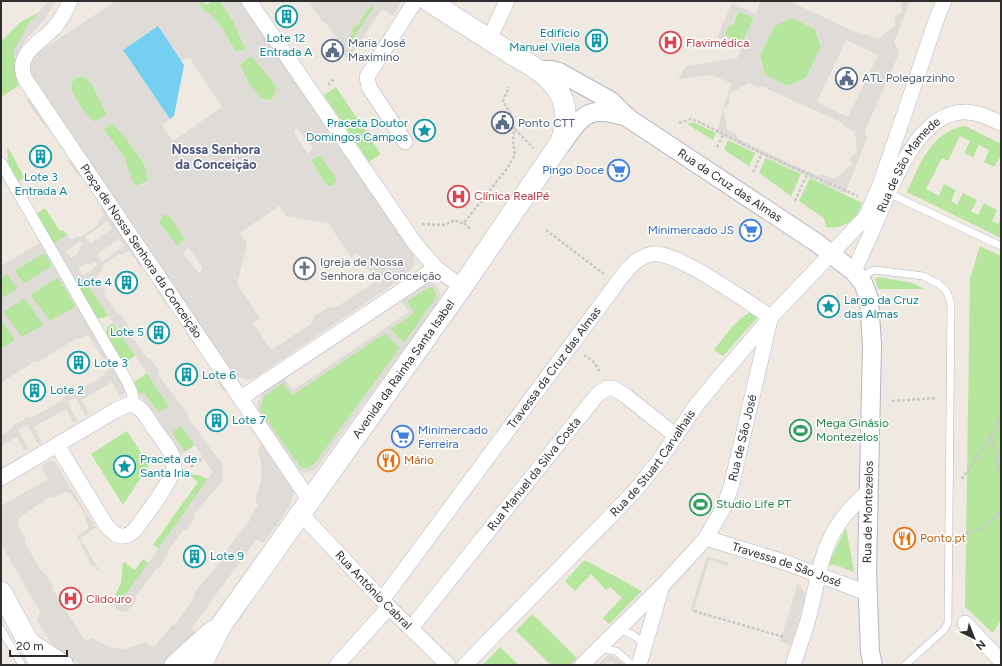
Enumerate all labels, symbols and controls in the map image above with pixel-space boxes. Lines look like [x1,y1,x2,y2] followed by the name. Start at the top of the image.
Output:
[273,4,299,30] building icon: Lote 12 Entrada A
[509,26,580,54] place label: Edifício Manuel Vilela
[583,27,609,53] building icon: Edifício Manuel Vilela
[658,30,684,56] hospital icon: Flavimédica
[260,31,312,59] place label: Lote 12 Entrada A
[348,36,406,64] place label: Maria José Maximino
[686,36,749,50] place label: Flavimédica
[320,37,346,63] public building icon: Maria José Maximino
[834,65,860,91] public building icon: ATL Polegarzinho
[862,71,955,85] place label: ATL Polegarzinho
[490,110,516,136] public building icon: Ponto CTT
[874,114,943,214] street label: Rua de São Mamede
[306,116,408,144] place label: Praceta Doutor Domingos Campos
[518,116,575,130] place label: Ponto CTT
[411,117,437,143] place icon: Praceta Doutor Domingos Campos
[171,142,261,172] district label: Nossa Senhora da Conceição
[28,143,54,169] building icon: Lote 3 Entrada A
[675,146,785,225] street label: Rua da Cruz das Almas
[606,157,632,183] supermarket icon: Pingo Doce
[77,161,205,341] street label: Praça de Nossa Senhora da Conceição
[542,163,604,177] place label: Pingo Doce
[15,170,67,198] place label: Lote 3 Entrada A
[446,183,472,209] hospital icon: Clínica RealPé
[474,189,550,203] place label: Clínica RealPé
[737,217,763,243] supermarket icon: Minimercado JS
[648,223,734,237] place label: Minimercado JS
[320,255,441,283] place label: Igreja de Nossa Senhora da Conceição
[291,256,317,282] church icon: Igreja de Nossa Senhora da Conceição
[114,269,140,295] building icon: Lote 4
[77,275,113,289] place label: Lote 4
[844,293,919,321] place label: Largo da Cruz das Almas
[815,294,841,320] place icon: Largo da Cruz das Almas
[350,297,458,441] street label: Avenida da Rainha Santa Isabel
[504,304,604,431] street label: Travessa da Cruz das Almas
[146,319,172,345] building icon: Lote 5
[110,325,144,339] place label: Lote 5
[65,350,91,376] building icon: Lote 3
[94,356,128,370] place label: Lote 3
[173,362,199,388] building icon: Lote 6
[202,368,236,382] place label: Lote 6
[22,377,48,403] building icon: Lote 2
[50,383,84,397] place label: Lote 2
[726,393,759,483] street label: Rua de São José
[204,407,230,433] building icon: Lote 7
[607,407,698,519] street label: Rua de Stuart Carvalhais
[232,413,266,427] place label: Lote 7
[484,415,583,534] street label: Rua Manuel da Silva Costa
[816,416,889,444] place label: Mega Ginásio Montezelos
[787,417,813,443] sports icon: Mega Ginásio Montezelos
[418,423,488,451] place label: Minimercado Ferreira
[390,424,416,450] supermarket icon: Minimercado Ferreira
[376,447,402,473] restaurant icon: Mário
[140,452,198,480] place label: Praceta de Santa Iria
[111,453,137,479] place icon: Praceta de Santa Iria
[404,453,434,467] place label: Mário
[860,460,876,563] street label: Rua de Montezelos
[687,491,713,517] sports icon: Studio Life PT
[716,497,791,511] place label: Studio Life PT
[892,525,918,551] restaurant icon: Ponto.pt
[920,531,967,545] place label: Ponto.pt
[730,539,844,590] street label: Travessa de São José
[182,543,208,569] building icon: Lote 9
[332,548,414,632] street label: Rua António Cabral
[210,549,244,563] place label: Lote 9
[58,586,84,612] hospital icon: Clidouro
[86,592,132,606] place label: Clidouro
[954,618,994,658] north arrow
[10,632,67,658] scale bar
[973,637,988,653] text: N
[16,639,44,653] text: 20 m

